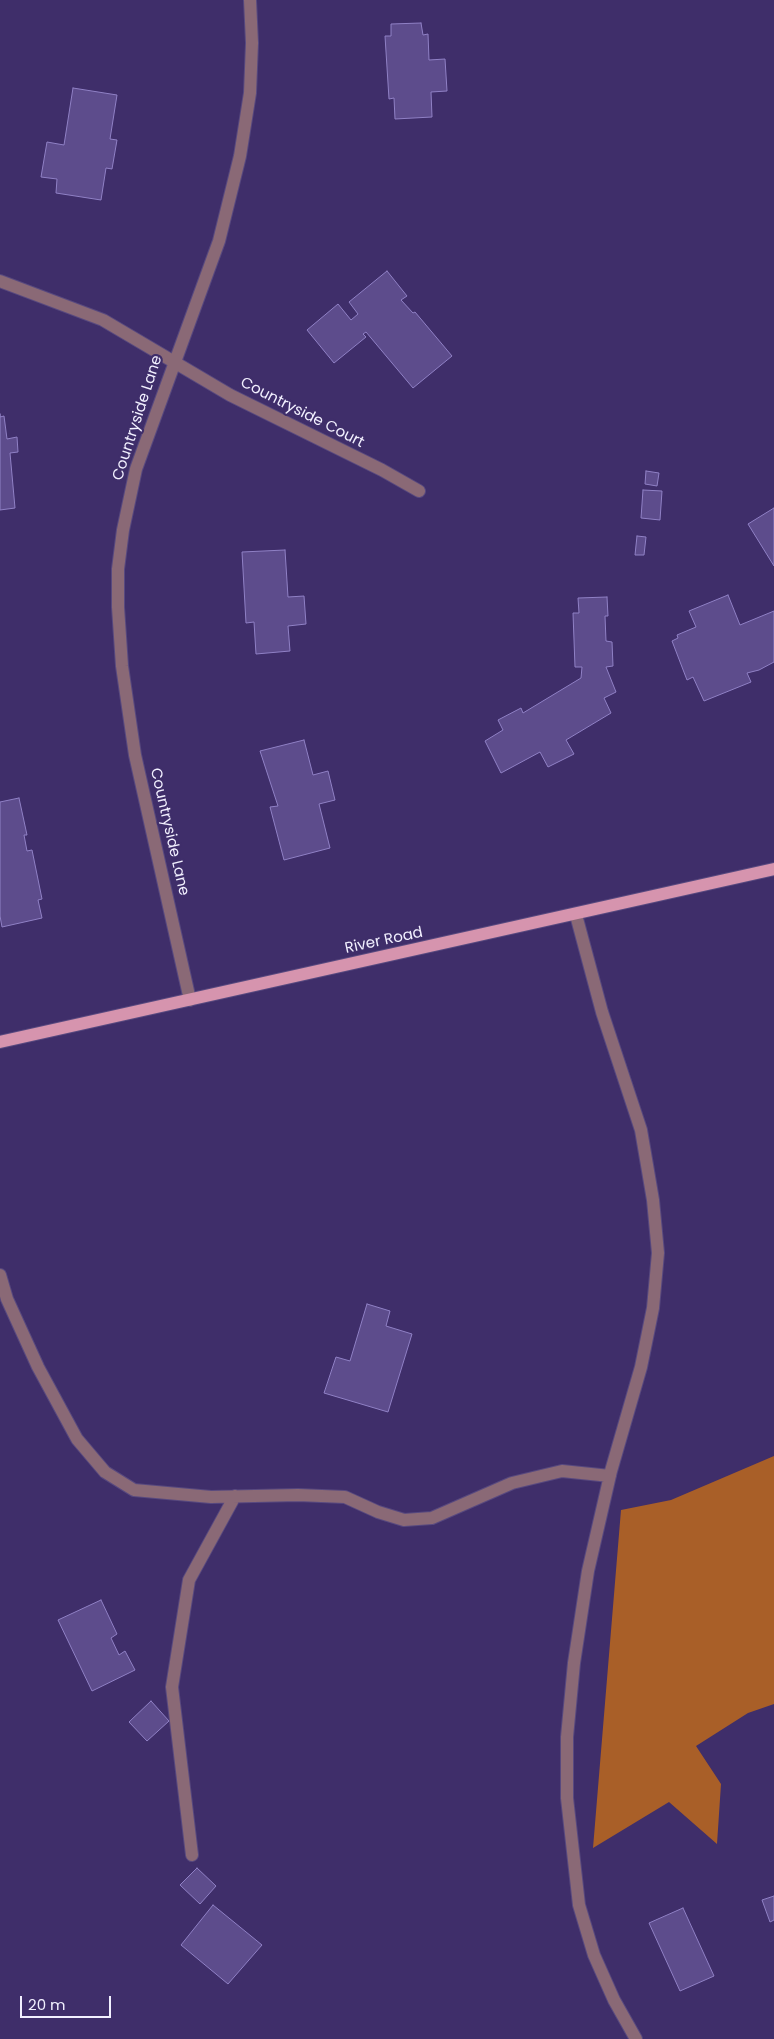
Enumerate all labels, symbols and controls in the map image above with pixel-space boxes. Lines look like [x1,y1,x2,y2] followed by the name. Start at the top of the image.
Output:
[109,353,167,483] street label: Countryside Lane
[237,374,367,452] street label: Countryside Court
[146,766,192,898] street label: Countryside Lane
[343,924,425,958] street label: River Road
[22,1986,114,2018] scale bar
[28,1994,66,2015] text: 20 m

